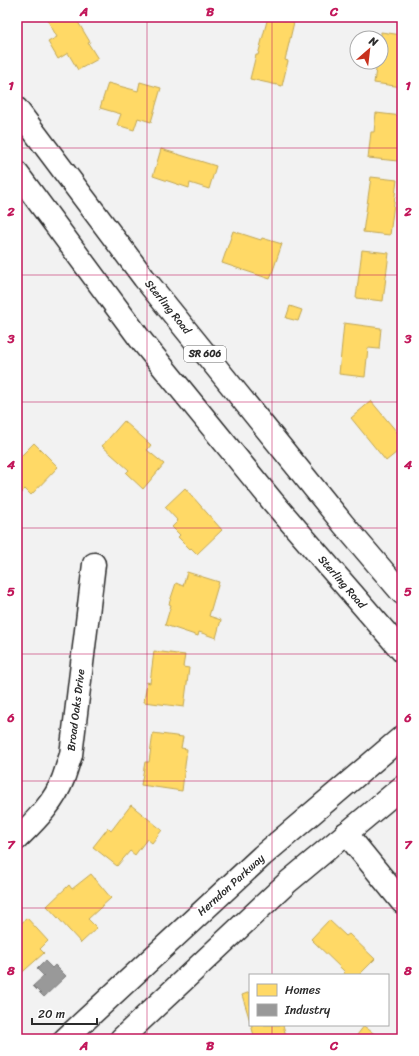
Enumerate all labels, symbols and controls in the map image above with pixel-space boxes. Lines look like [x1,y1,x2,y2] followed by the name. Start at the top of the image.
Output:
[79,0,88,23] text: A
[206,0,215,23] text: B
[329,0,339,23] text: C
[349,30,389,70] north arrow
[365,31,382,52] text: N
[8,74,14,97] text: 1
[405,74,411,97] text: 1
[6,200,15,223] text: 2
[403,200,412,223] text: 2
[140,275,197,339] street label: Sterling Road
[6,327,15,350] text: 3
[403,327,412,350] text: 3
[184,346,226,362] road number: SR 606
[6,453,16,476] text: 4
[403,453,413,476] text: 4
[313,551,372,614] street label: Sterling Road
[7,580,15,603] text: 5
[404,580,412,603] text: 5
[62,668,90,752] street label: Broad Oaks Drive
[6,706,15,729] text: 6
[403,706,412,729] text: 6
[7,833,16,856] text: 7
[404,833,413,856] text: 7
[193,849,269,921] street label: Herndon Parkway
[6,959,15,982] text: 8
[403,959,412,982] text: 8
[249,974,389,1026] legend
[285,979,321,1001] text: Homes
[284,999,331,1021] text: Industry
[32,1000,97,1026] scale bar
[38,1003,65,1025] text: 20 m
[79,1034,88,1056] text: A
[206,1034,215,1056] text: B
[329,1034,339,1056] text: C

